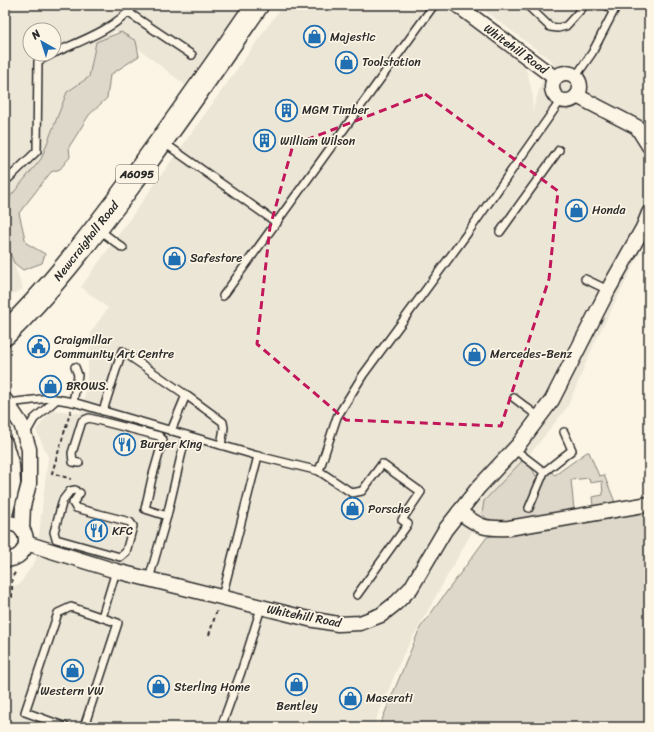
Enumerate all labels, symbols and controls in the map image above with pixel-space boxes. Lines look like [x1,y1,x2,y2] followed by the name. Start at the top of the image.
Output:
[479,18,554,80] street label: Whitehill Road
[22,22,62,62] north arrow
[302,24,328,50] shop icon: Majestic
[26,25,45,45] text: N
[330,26,376,48] place label: Majestic
[334,49,360,75] shop icon: Toolstation
[362,51,421,73] place label: Toolstation
[273,97,299,123] building icon: MGM Timber
[302,99,370,121] place label: MGM Timber
[251,128,277,154] building icon: William Wilson
[280,130,356,152] place label: William Wilson
[116,165,158,183] road number: A6095
[47,195,125,286] street label: Newcraighall Road
[564,197,590,223] shop icon: Honda
[592,199,626,221] place label: Honda
[162,245,188,271] shop icon: Safestore
[190,247,242,269] place label: Safestore
[54,329,174,365] place label: Craigmillar Community Art Centre
[25,334,51,360] public building icon: Craigmillar Community Art Centre
[461,341,487,367] shop icon: Mercedes-Benz
[490,343,572,365] place label: Mercedes-Benz
[37,373,63,399] shop icon: BROWS.
[66,375,109,397] place label: BROWS.
[112,431,138,457] restaurant icon: Burger King
[140,433,202,455] place label: Burger King
[340,496,366,522] shop icon: Porsche
[368,498,410,520] place label: Porsche
[83,518,109,544] restaurant icon: KFC
[112,520,133,542] place label: KFC
[265,598,344,634] street label: Whitehill Road
[59,657,85,683] shop icon: Western VW
[284,672,310,698] shop icon: Bentley
[145,674,171,700] shop icon: Sterling Home
[174,676,250,698] place label: Sterling Home
[40,680,104,702] place label: Western VW
[338,685,364,711] shop icon: Maserati
[366,687,413,709] place label: Maserati
[276,695,318,717] place label: Bentley

